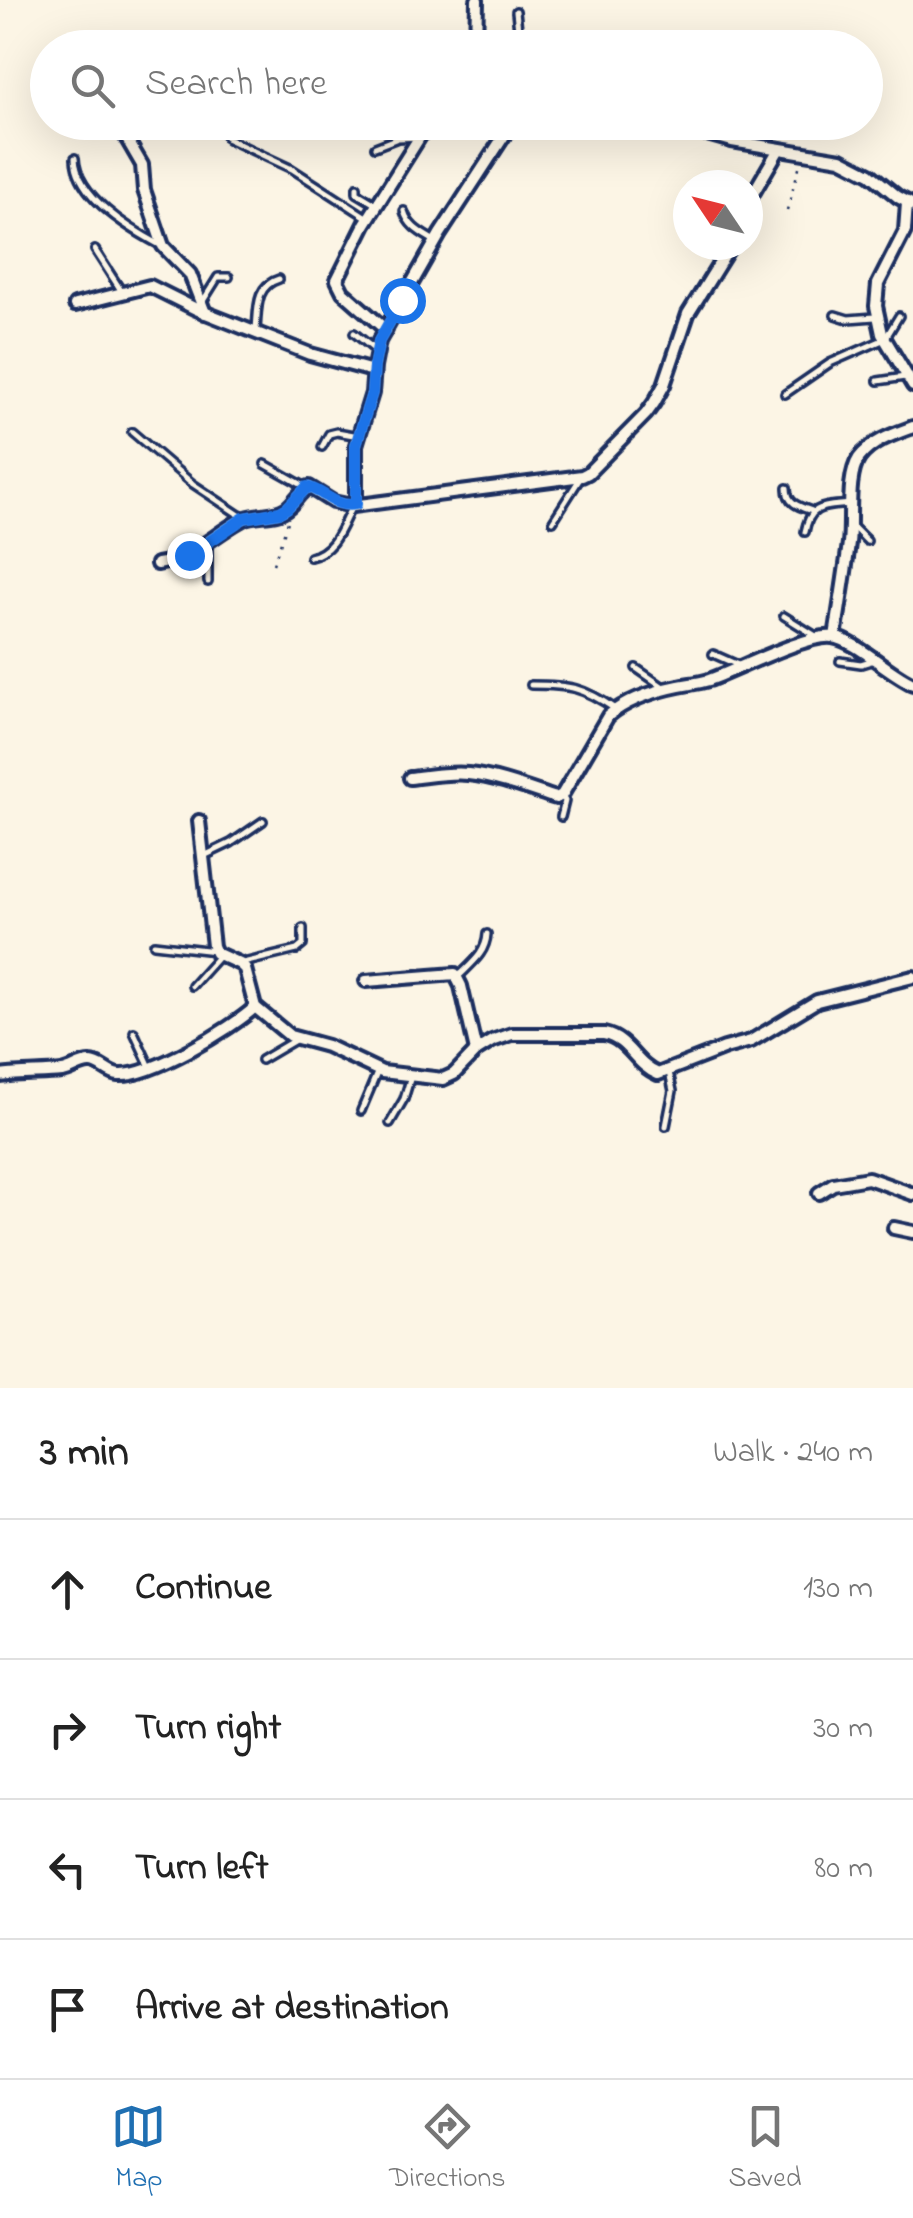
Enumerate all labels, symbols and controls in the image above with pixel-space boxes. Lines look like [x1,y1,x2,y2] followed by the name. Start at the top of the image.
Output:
[30,30,883,140] search box
[145,57,327,113] text: Search here
[65,58,120,113] icon: search
[673,170,763,260] north arrow
[380,278,426,324] route start
[167,533,213,579] route end
[40,1423,129,1484] text: 3 min
[713,1430,873,1477] text: Walk · 240 m
[135,1561,271,1617] text: Continue
[40,1562,95,1617] icon: ahead
[803,1566,873,1613] text: 130 m
[135,1701,281,1757] text: Turn right
[40,1702,95,1757] icon: right
[813,1706,873,1753] text: 30 m
[135,1841,268,1897] text: Turn left
[40,1842,95,1897] icon: left
[814,1846,873,1893] text: 80 m
[135,1981,449,2037] text: Arrive at destination
[40,1982,95,2037] icon: arrive
[111,2099,166,2200] tab: Map
[389,2099,506,2200] tab: Directions
[729,2099,802,2200] tab: Saved

